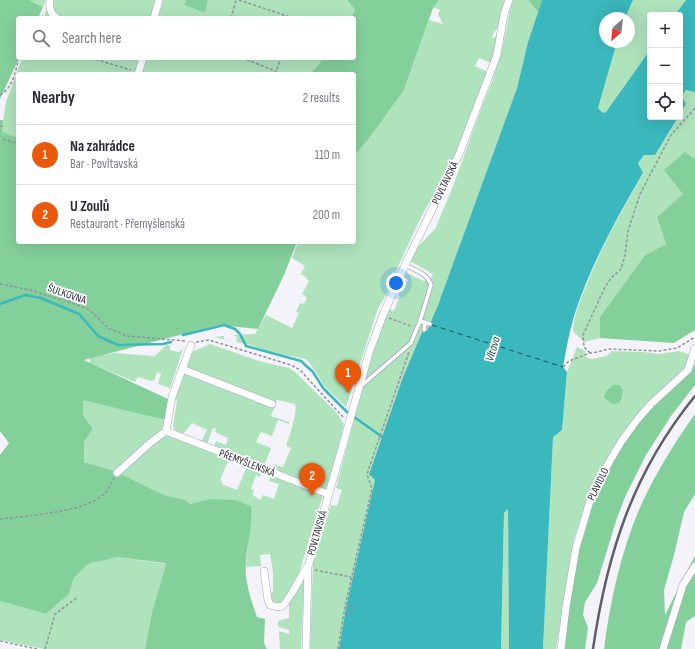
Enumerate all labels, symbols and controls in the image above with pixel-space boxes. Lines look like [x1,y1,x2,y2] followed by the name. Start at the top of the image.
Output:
[599,12,635,48] north arrow
[647,12,683,120] map controls
[647,12,683,48] button: +
[16,16,356,60] search box
[30,27,52,49] icon: search
[62,29,122,48] text: Search here
[647,48,683,84] button: −
[647,84,683,120] button: locate
[32,88,75,108] text: Nearby
[303,90,340,106] text: 2 results
[70,137,135,156] text: Na zahrádce
[42,147,48,163] text: 1
[315,147,340,163] text: 110 m
[70,156,138,172] text: Bar · Povltavská
[429,159,461,207] street label: POVLTAVSKÁ
[70,197,109,216] text: U Zoulů
[42,207,48,223] text: 2
[313,207,340,223] text: 200 m
[70,216,185,232] text: Restaurant · Přemyšlenská
[386,273,406,293] your location
[46,280,88,307] street label: ŠULKOVNA
[482,335,504,363] water label: Vltava
[335,360,361,393] pin: 1
[217,445,277,480] street label: PŘEMYŠLENSKÁ
[299,463,325,496] pin: 2
[584,465,612,503] street label: PLAVIDLO
[304,509,330,557] street label: POVLTAVSKÁ

